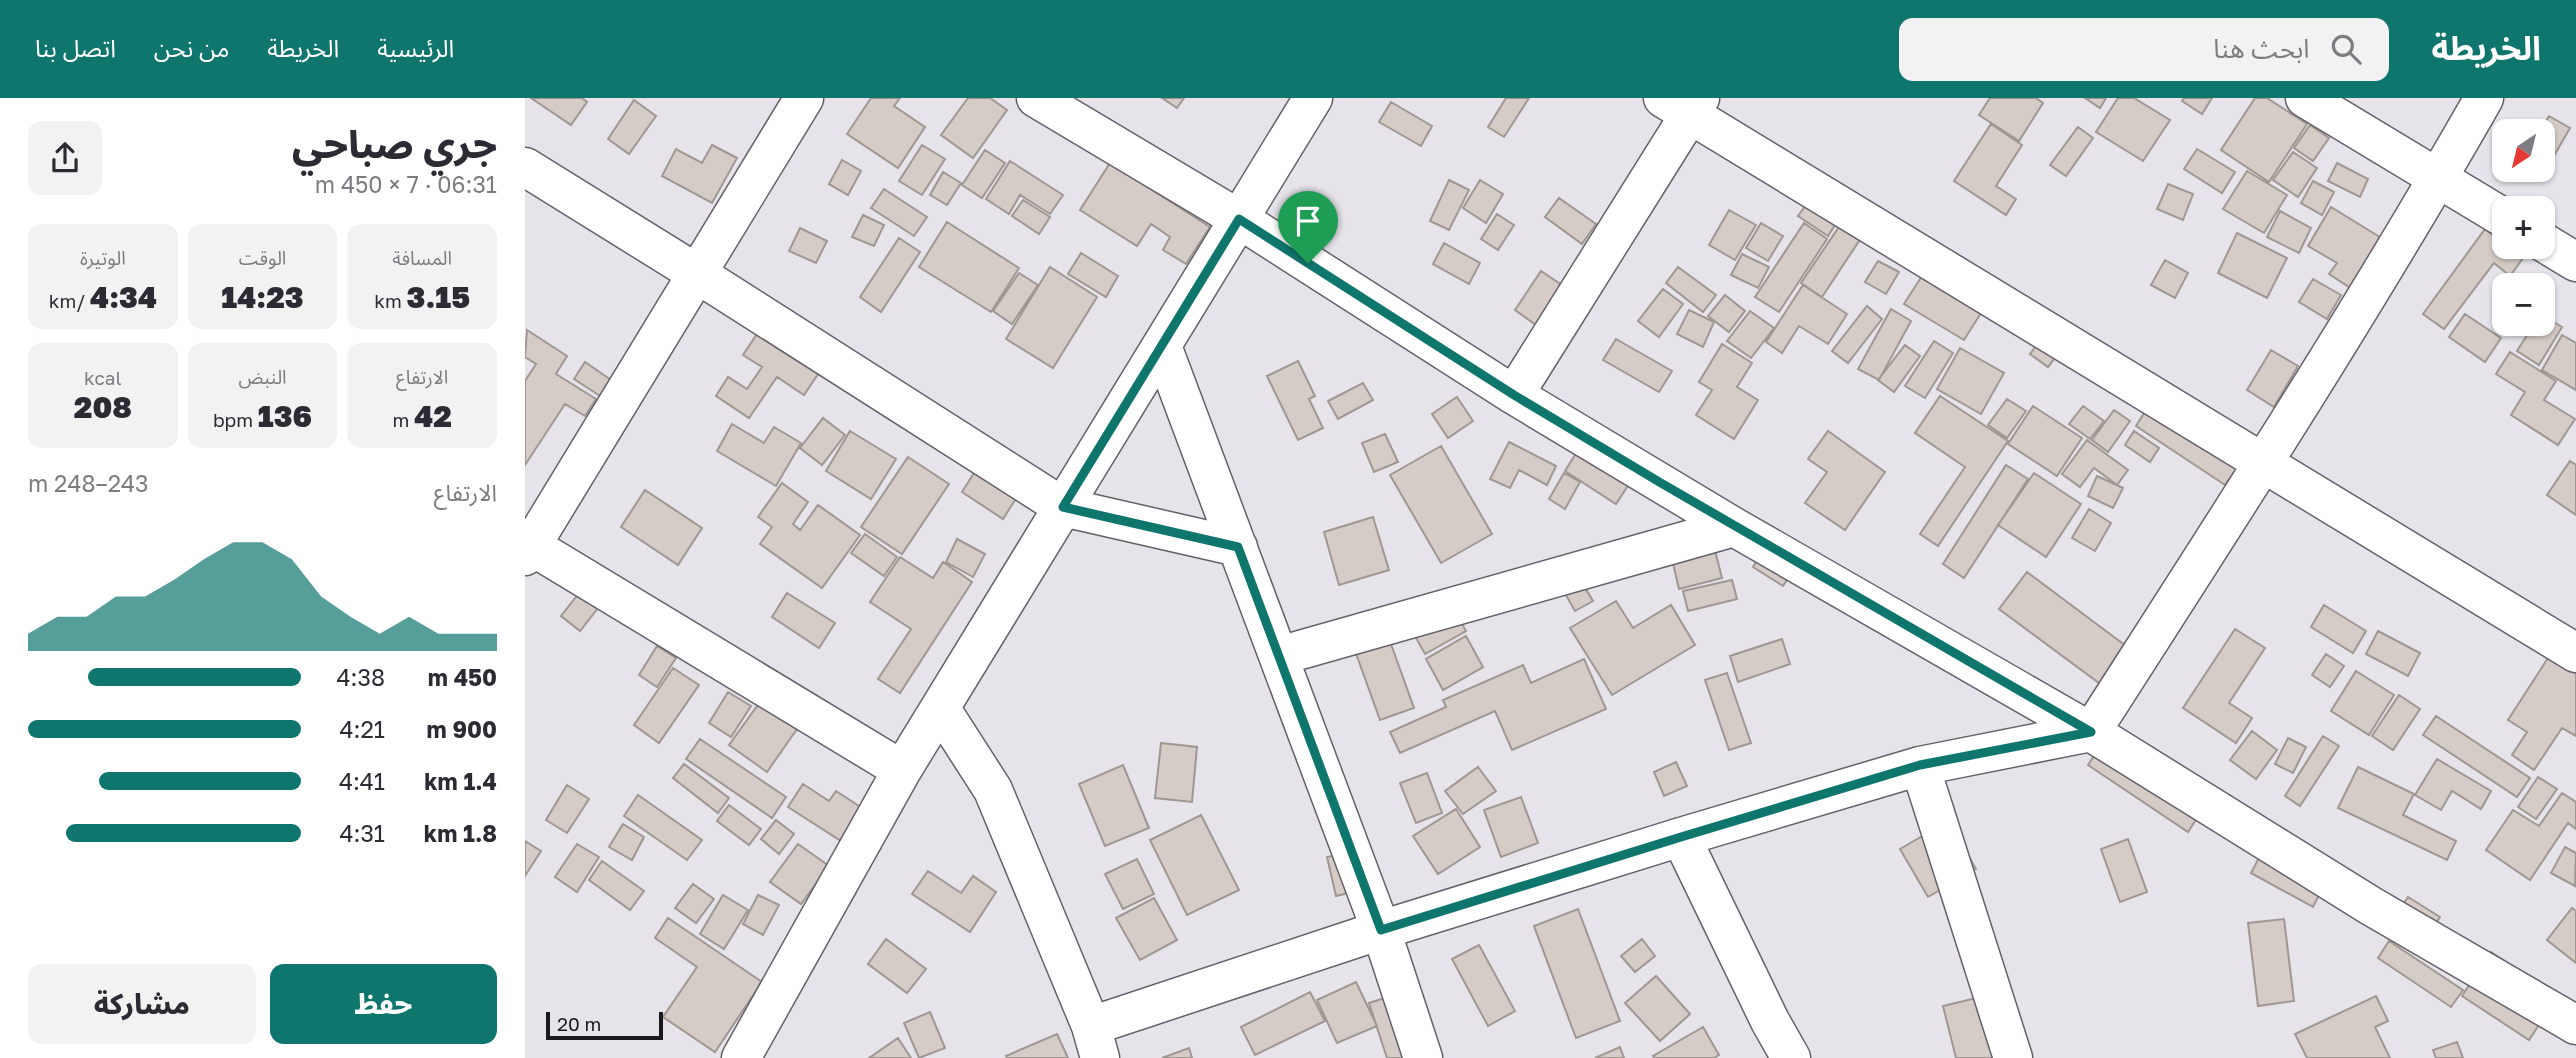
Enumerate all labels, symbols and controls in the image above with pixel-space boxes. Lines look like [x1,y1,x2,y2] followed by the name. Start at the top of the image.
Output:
[1899,18,2389,81] search box
[2431,28,2541,67] text: الخريطة
[2327,30,2365,68] icon: search
[35,33,116,62] text: اتصل بنا
[154,33,229,62] text: من نحن
[267,33,339,62] text: الخريطة
[377,33,454,62] text: الرئيسية
[2213,33,2309,64] text: ابحث هنا
[2492,119,2555,182] north arrow
[2492,119,2555,336] map controls
[28,121,102,195] button: share
[292,121,497,166] text: جري صباحي
[315,170,497,198] text: 06:31 · 7 × 450 m
[1278,191,1338,263] pin
[2492,196,2555,259] button: +
[1289,202,1327,240] icon: arrive
[80,246,126,269] text: الوتيرة
[239,246,286,269] text: الوقت
[392,246,452,269] text: المسافة
[2492,273,2555,336] button: −
[90,279,157,315] text: 4:34
[221,279,304,315] text: 14:23
[407,279,470,315] text: 3.15
[49,289,90,312] text: /km
[374,289,407,312] text: km
[238,365,287,388] text: النبض
[396,365,448,388] text: الارتفاع
[84,366,122,389] text: kcal
[74,389,132,425] text: 208
[258,398,312,434] text: 136
[414,398,452,434] text: 42
[213,408,258,431] text: bpm
[393,408,414,431] text: m
[28,469,149,497] text: 243–248 m
[434,478,497,506] text: الارتفاع
[337,663,385,691] text: 4:38
[428,663,497,691] text: 450 m
[340,715,385,743] text: 4:21
[427,715,497,743] text: 900 m
[339,767,385,795] text: 4:41
[424,767,497,795] text: 1.4 km
[339,819,385,847] text: 4:31
[424,819,497,847] text: 1.8 km
[28,964,256,1044] button: مشاركة
[270,964,497,1044] button: حفظ
[546,1009,663,1041] scale bar
[557,1012,601,1035] text: 20 m

